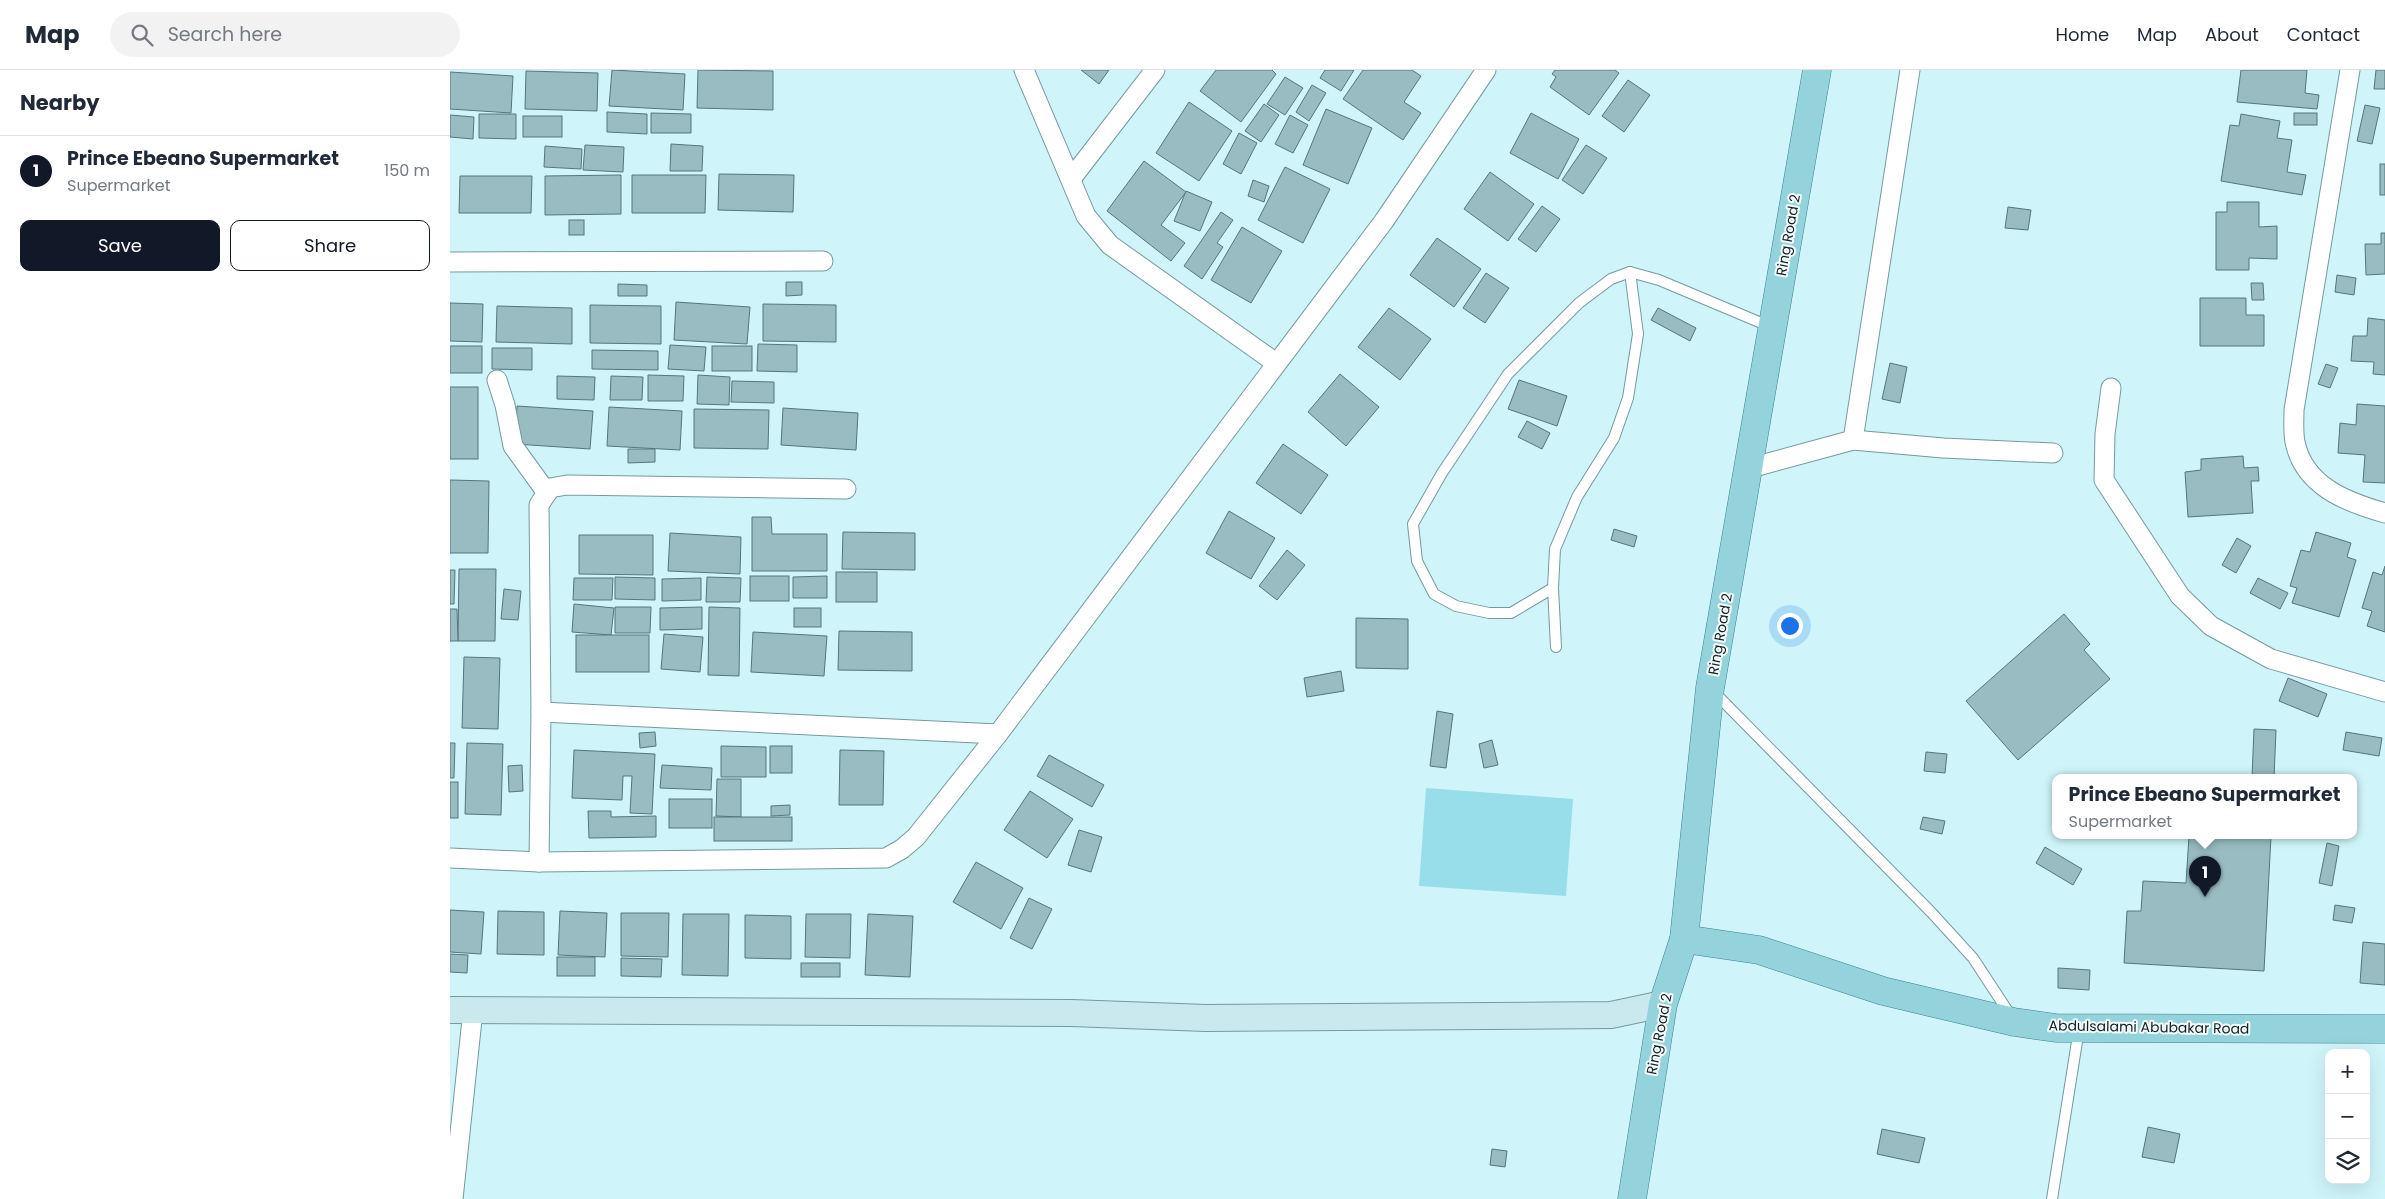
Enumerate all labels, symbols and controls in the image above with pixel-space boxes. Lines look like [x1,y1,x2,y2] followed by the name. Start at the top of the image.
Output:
[110,12,460,57] search box
[25,18,80,51] text: Map
[128,21,156,49] icon: search
[168,21,282,48] text: Search here
[2055,22,2109,47] text: Home
[2137,22,2177,47] text: Map
[2205,22,2259,47] text: About
[2287,22,2360,47] text: Contact
[20,88,100,117] text: Nearby
[67,145,339,172] text: Prince Ebeano Supermarket
[33,159,39,182] text: 1
[384,159,430,182] text: 150 m
[67,174,171,197] text: Supermarket
[1771,193,1805,277] street label: Ring Road 2
[20,220,220,271] button: Save
[230,220,430,271] button: Share
[1703,592,1737,676] street label: Ring Road 2
[1777,613,1803,639] your location
[2052,774,2357,839] popup
[2069,781,2340,808] text: Prince Ebeano Supermarket
[2069,810,2172,833] text: Supermarket
[2189,856,2221,897] pin: 1
[1641,992,1677,1076] street label: Ring Road 2
[2048,1015,2250,1039] street label: Abdulsalami Abubakar Road
[2325,1049,2370,1184] map controls
[2325,1049,2370,1094] button: +
[2325,1094,2370,1139] button: −
[2325,1139,2370,1184] button: layers

